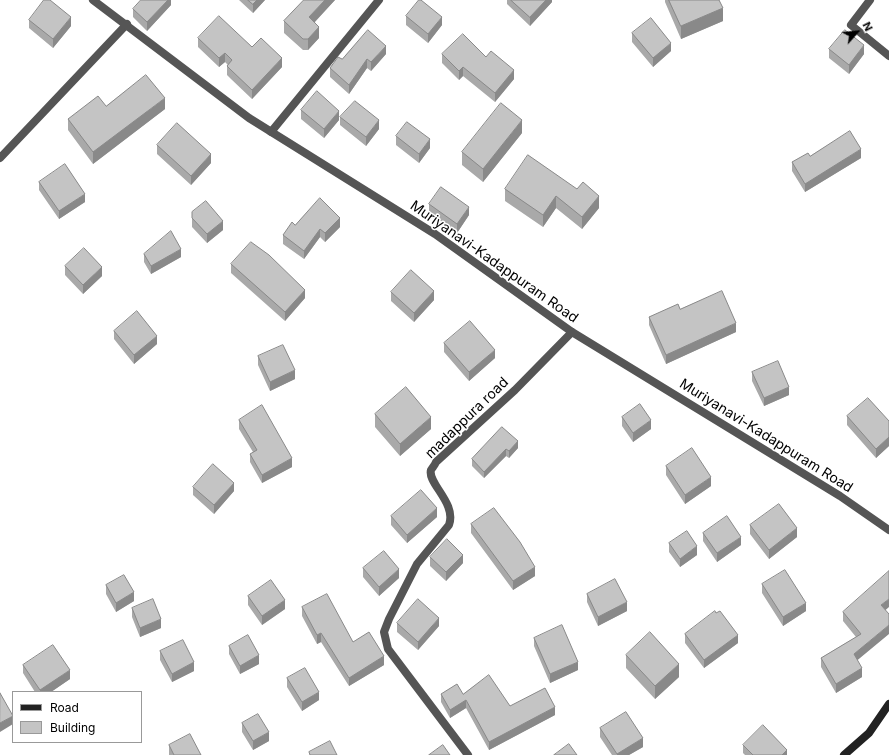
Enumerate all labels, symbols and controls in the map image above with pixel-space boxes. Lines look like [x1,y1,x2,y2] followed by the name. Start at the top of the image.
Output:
[837,12,877,52] north arrow
[860,20,876,33] text: N
[407,197,581,327] street label: Muriyanavi-Kadappuram Road
[422,374,512,462] street label: madappura road
[676,376,856,496] street label: Muriyanavi-Kadappuram Road
[12,691,142,743] legend
[50,700,79,715] text: Road
[50,720,95,735] text: Building

